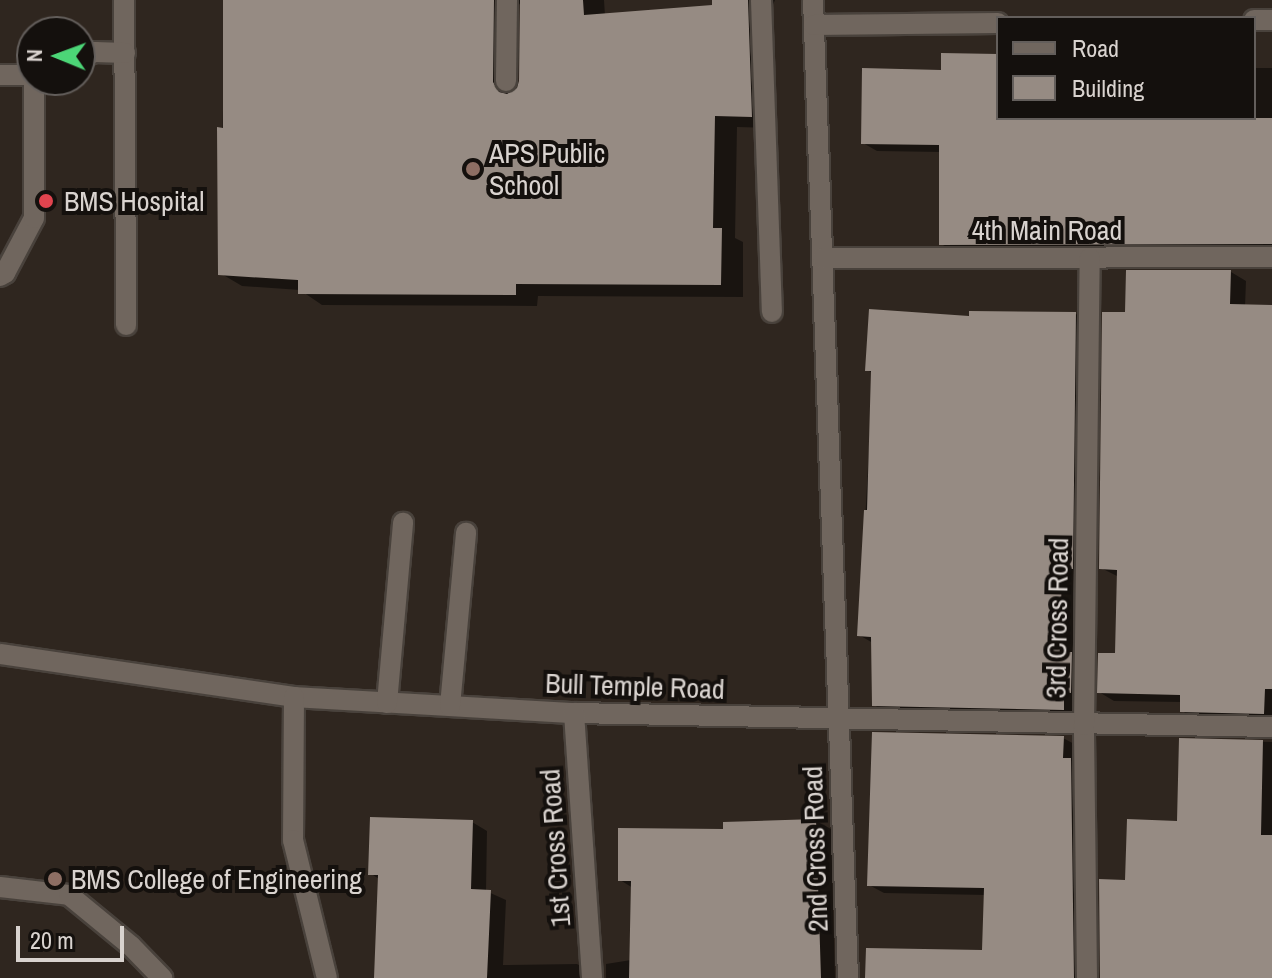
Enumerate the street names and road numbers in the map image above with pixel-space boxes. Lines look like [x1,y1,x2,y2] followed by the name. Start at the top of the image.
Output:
[972,213,1122,247] street label: 4th Main Road
[1039,537,1075,699] street label: 3rd Cross Road
[545,666,725,706] street label: Bull Temple Road
[795,766,835,932] street label: 2nd Cross Road
[533,768,577,928] street label: 1st Cross Road

